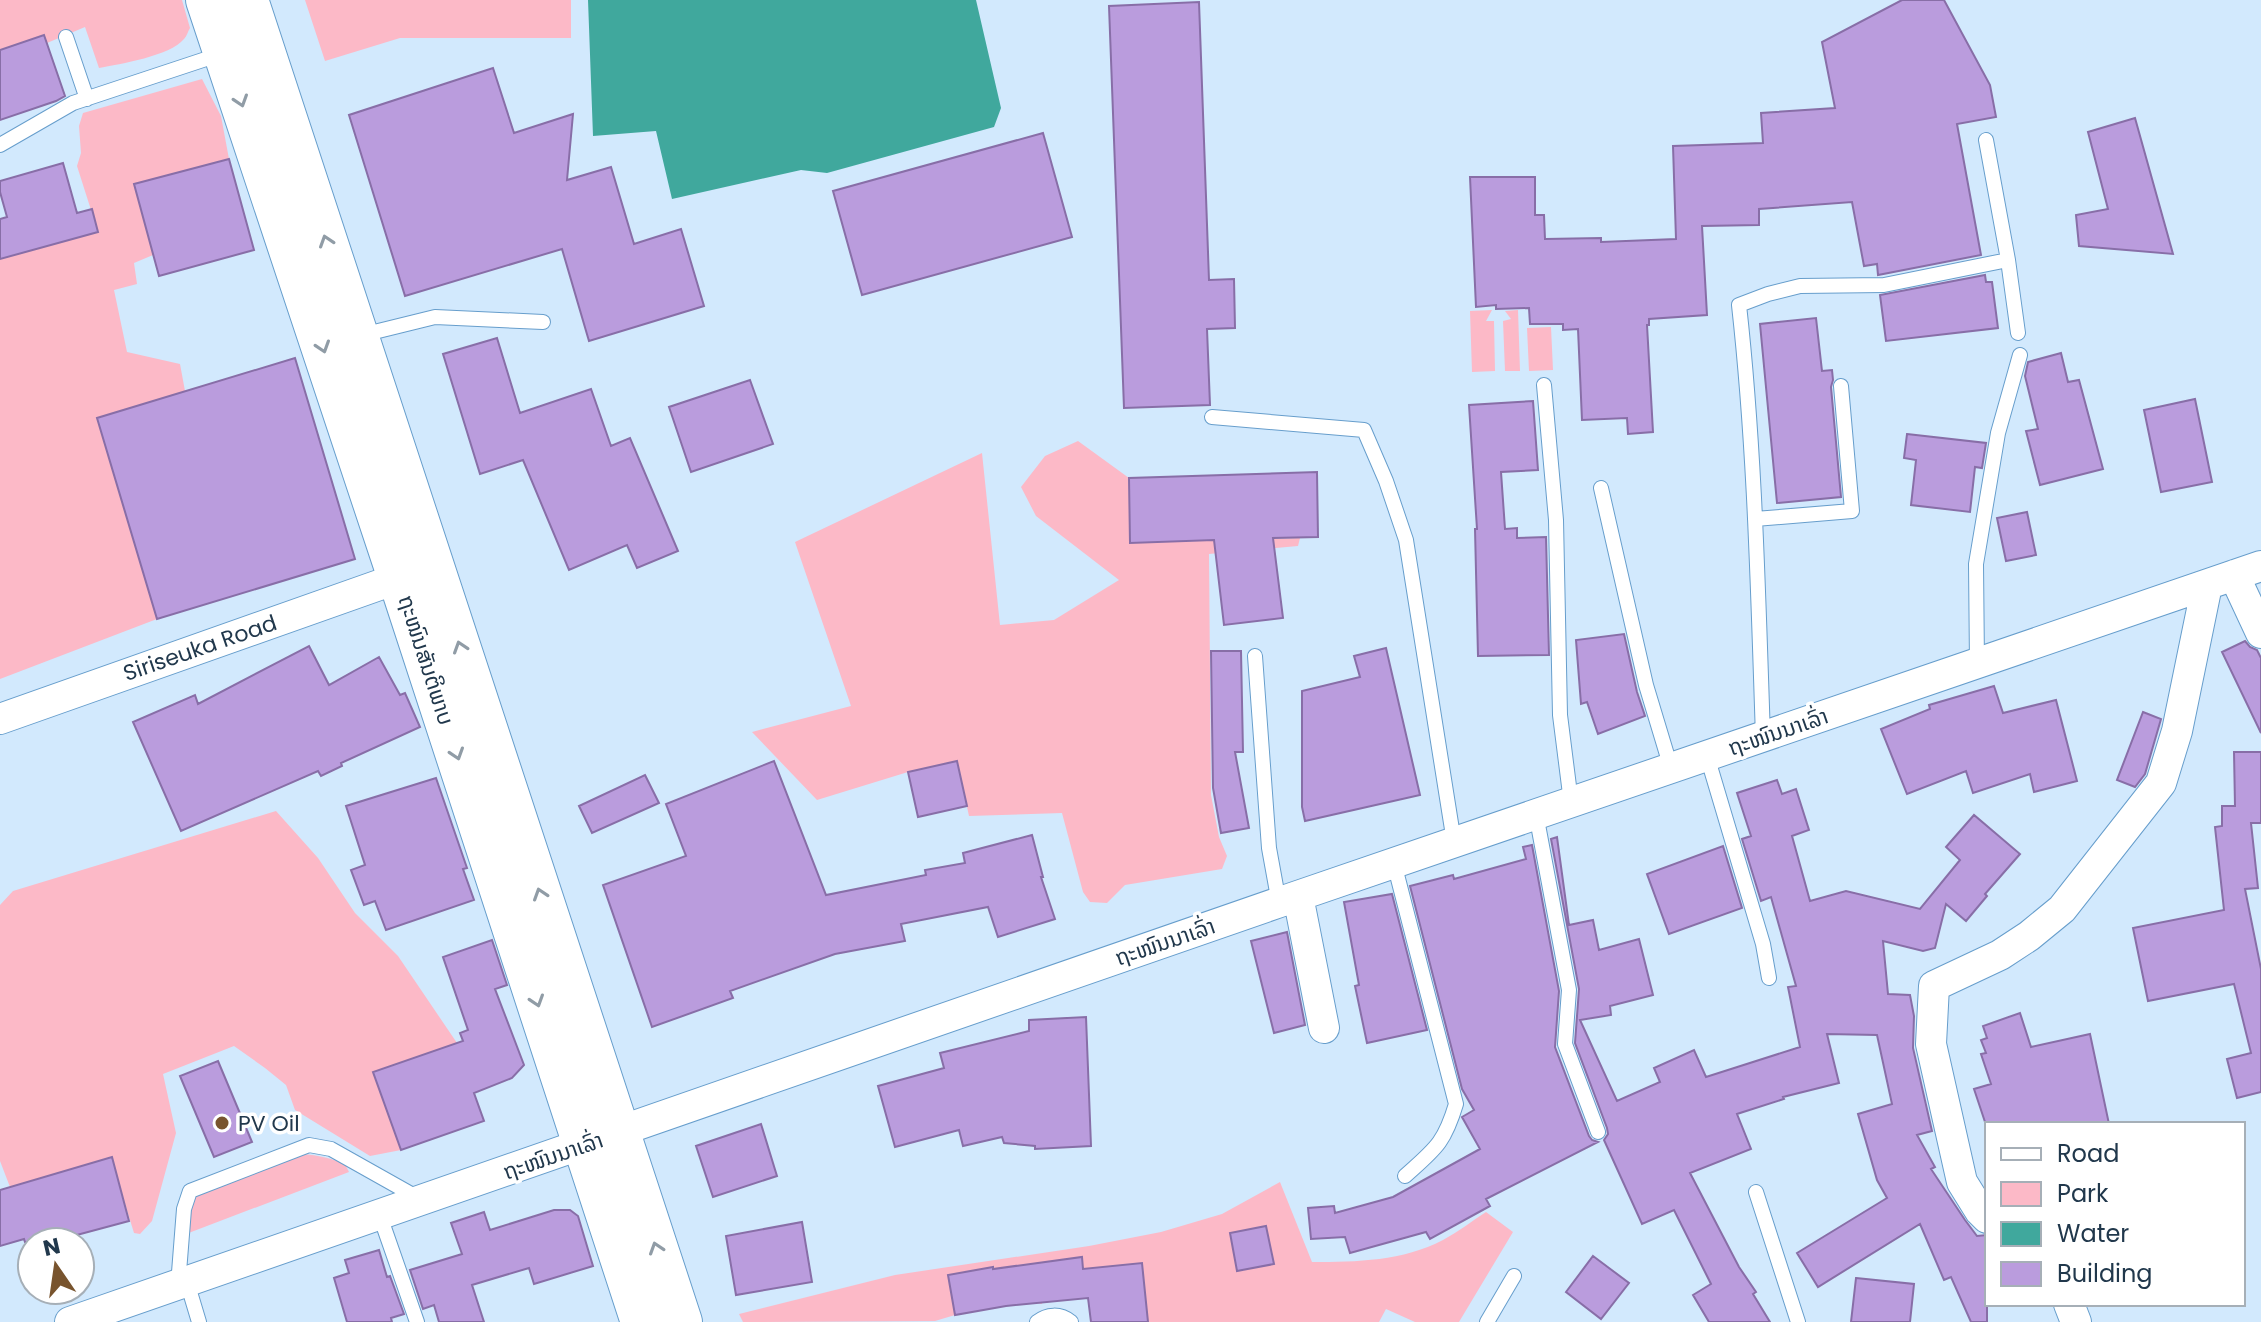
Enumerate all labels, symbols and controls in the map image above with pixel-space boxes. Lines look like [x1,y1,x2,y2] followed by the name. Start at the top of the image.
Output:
[231,93,247,107] one-way arrow
[320,234,336,248] one-way arrow
[313,340,329,354] one-way arrow
[390,591,462,729] street label: ຖະໜົນສັນຕິພາບ
[119,607,281,689] street label: Siriseuka Road
[453,641,469,655] one-way arrow
[1724,700,1832,764] street label: ຖະໜົນນາເລົ່າ
[448,746,464,760] one-way arrow
[534,888,550,902] one-way arrow
[1111,910,1219,974] street label: ຖະໜົນນາເລົ່າ
[527,993,543,1007] one-way arrow
[238,1108,300,1139] place label: PV Oil
[213,1114,231,1132] marker: PV Oil
[1985,1122,2245,1306] legend
[499,1124,607,1188] street label: ຖະໜົນນາເລົ່າ
[2057,1137,2119,1170] text: Road
[2057,1177,2109,1210] text: Park
[2057,1217,2129,1250] text: Water
[16,1226,96,1306] north arrow
[40,1230,63,1264] text: N
[650,1242,666,1256] one-way arrow
[2057,1257,2153,1290] text: Building

